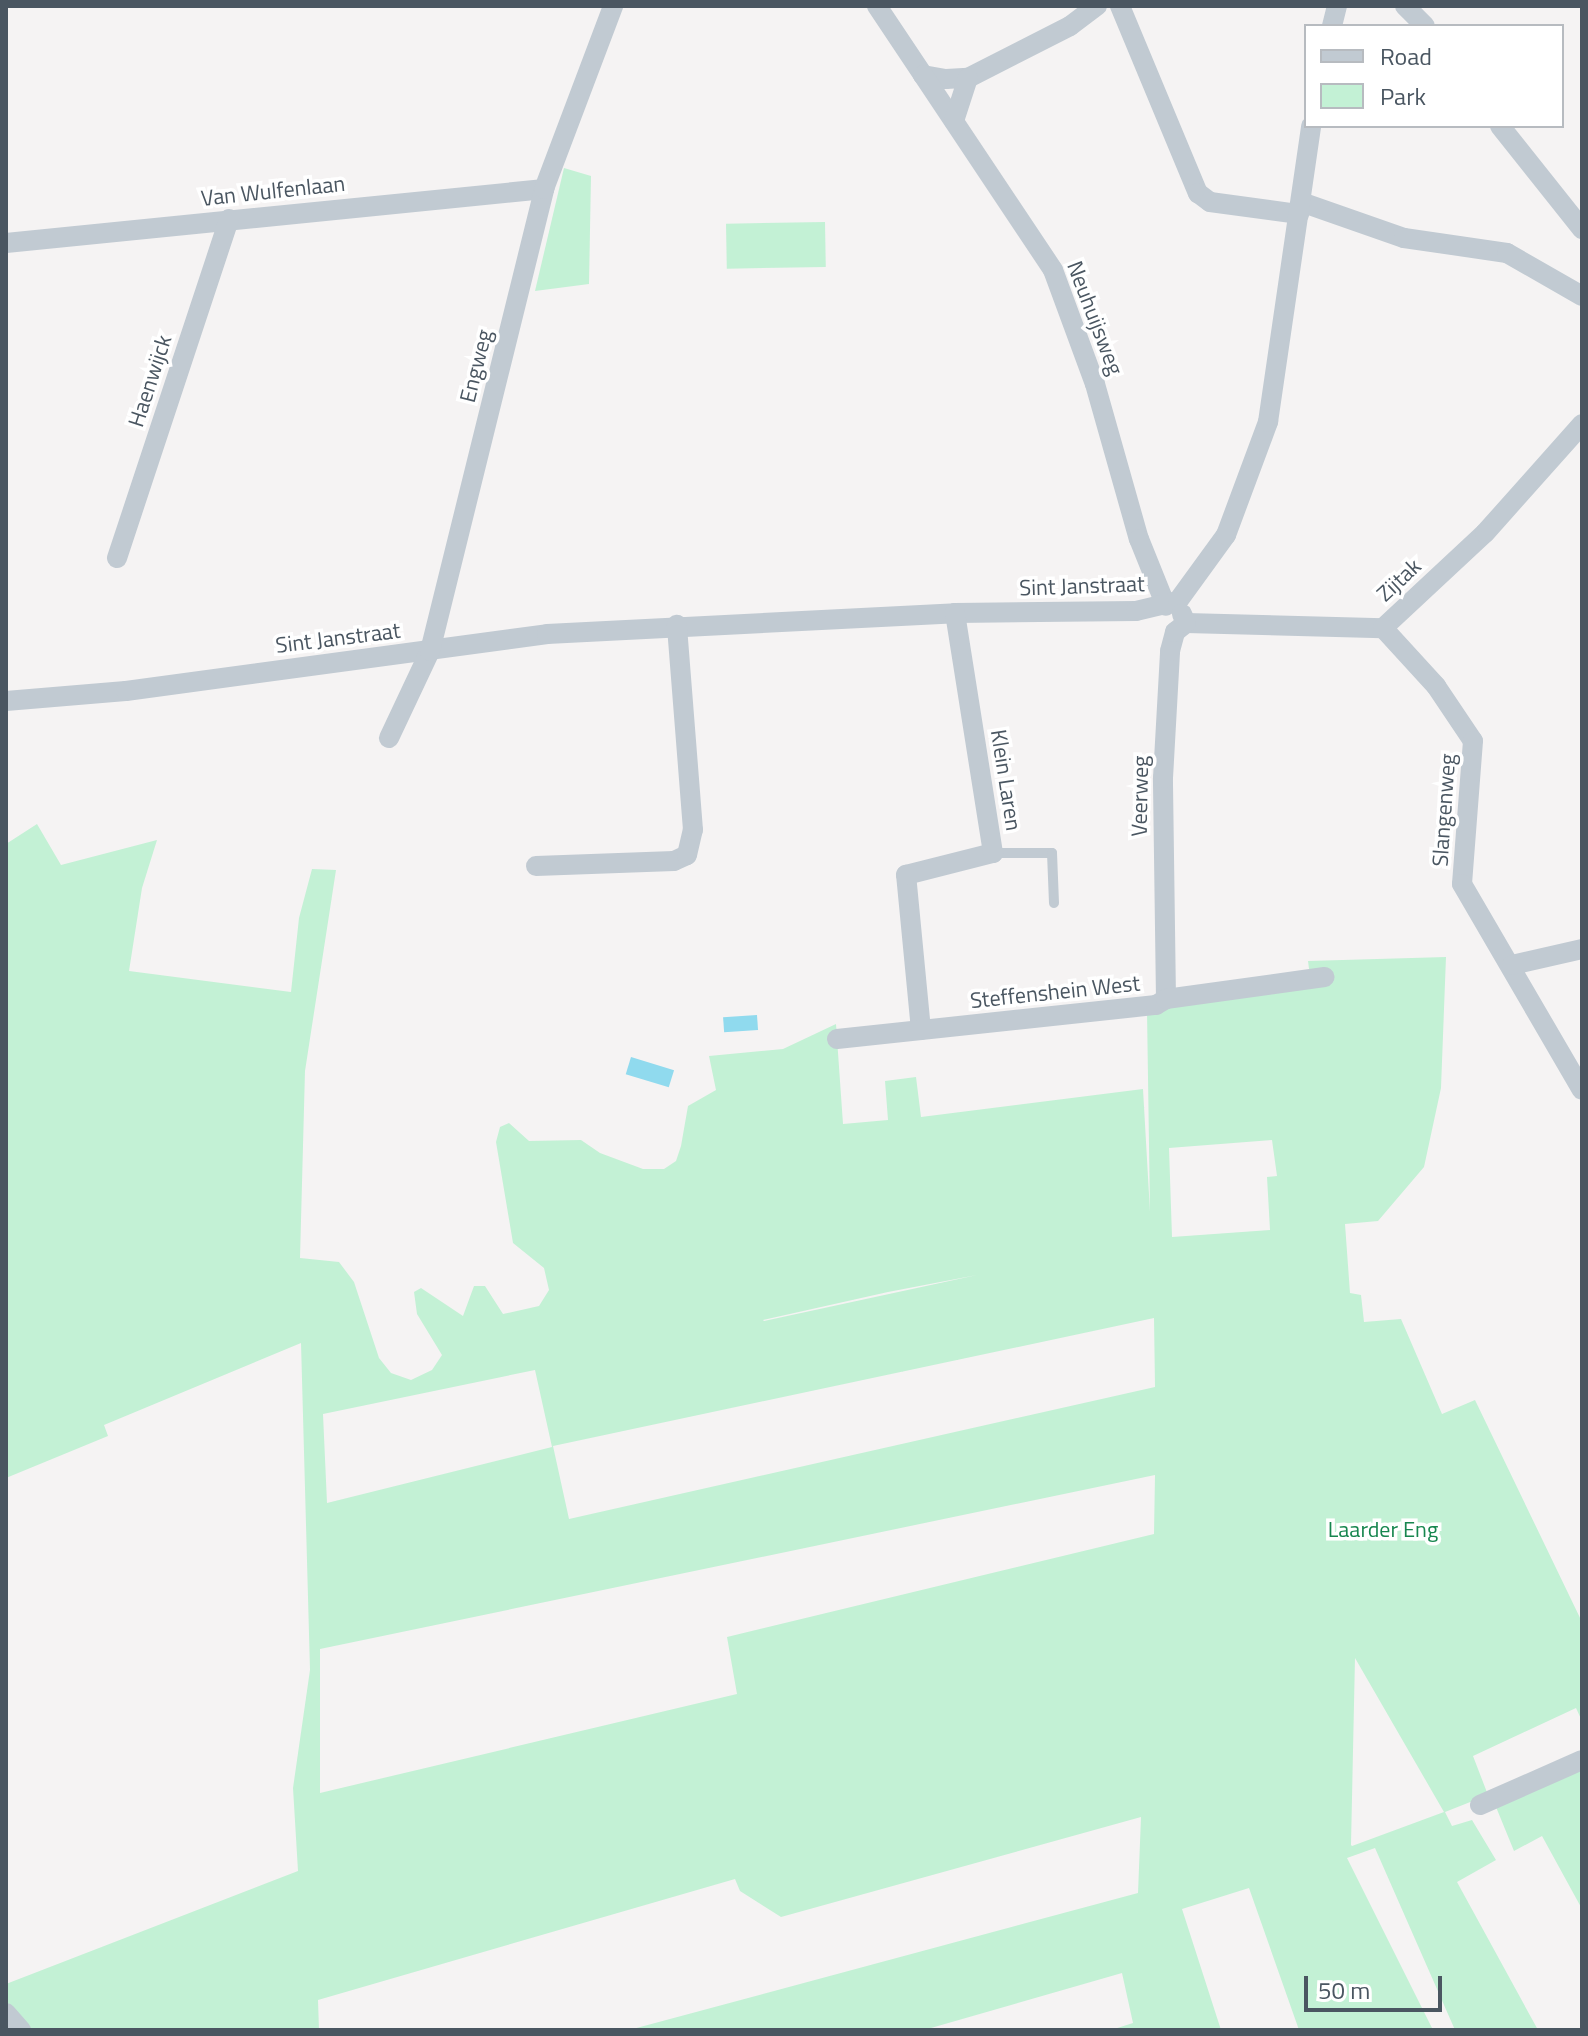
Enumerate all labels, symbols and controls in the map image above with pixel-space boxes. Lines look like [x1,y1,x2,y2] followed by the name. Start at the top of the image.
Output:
[1304,24,1564,128] legend
[1380,38,1432,74] text: Road
[1380,78,1426,114] text: Park
[200,170,346,212] street label: Van Wulfenlaan
[1061,257,1129,379] street label: Neuhuijsweg
[454,327,498,405] street label: Engweg
[123,332,177,430] street label: Haenwijck
[1371,553,1427,607] street label: Zijtak
[1019,571,1145,601] street label: Sint Janstraat
[274,617,402,659] street label: Sint Janstraat
[985,728,1027,832] street label: Klein Laren
[1427,753,1461,867] street label: Slangenweg
[1126,755,1154,837] street label: Veerweg
[969,970,1141,1014] street label: Steffenshein West
[1328,1517,1438,1543] park label: Laarder Eng
[1308,1960,1446,2010] scale bar
[1318,1972,1370,2008] text: 50 m

